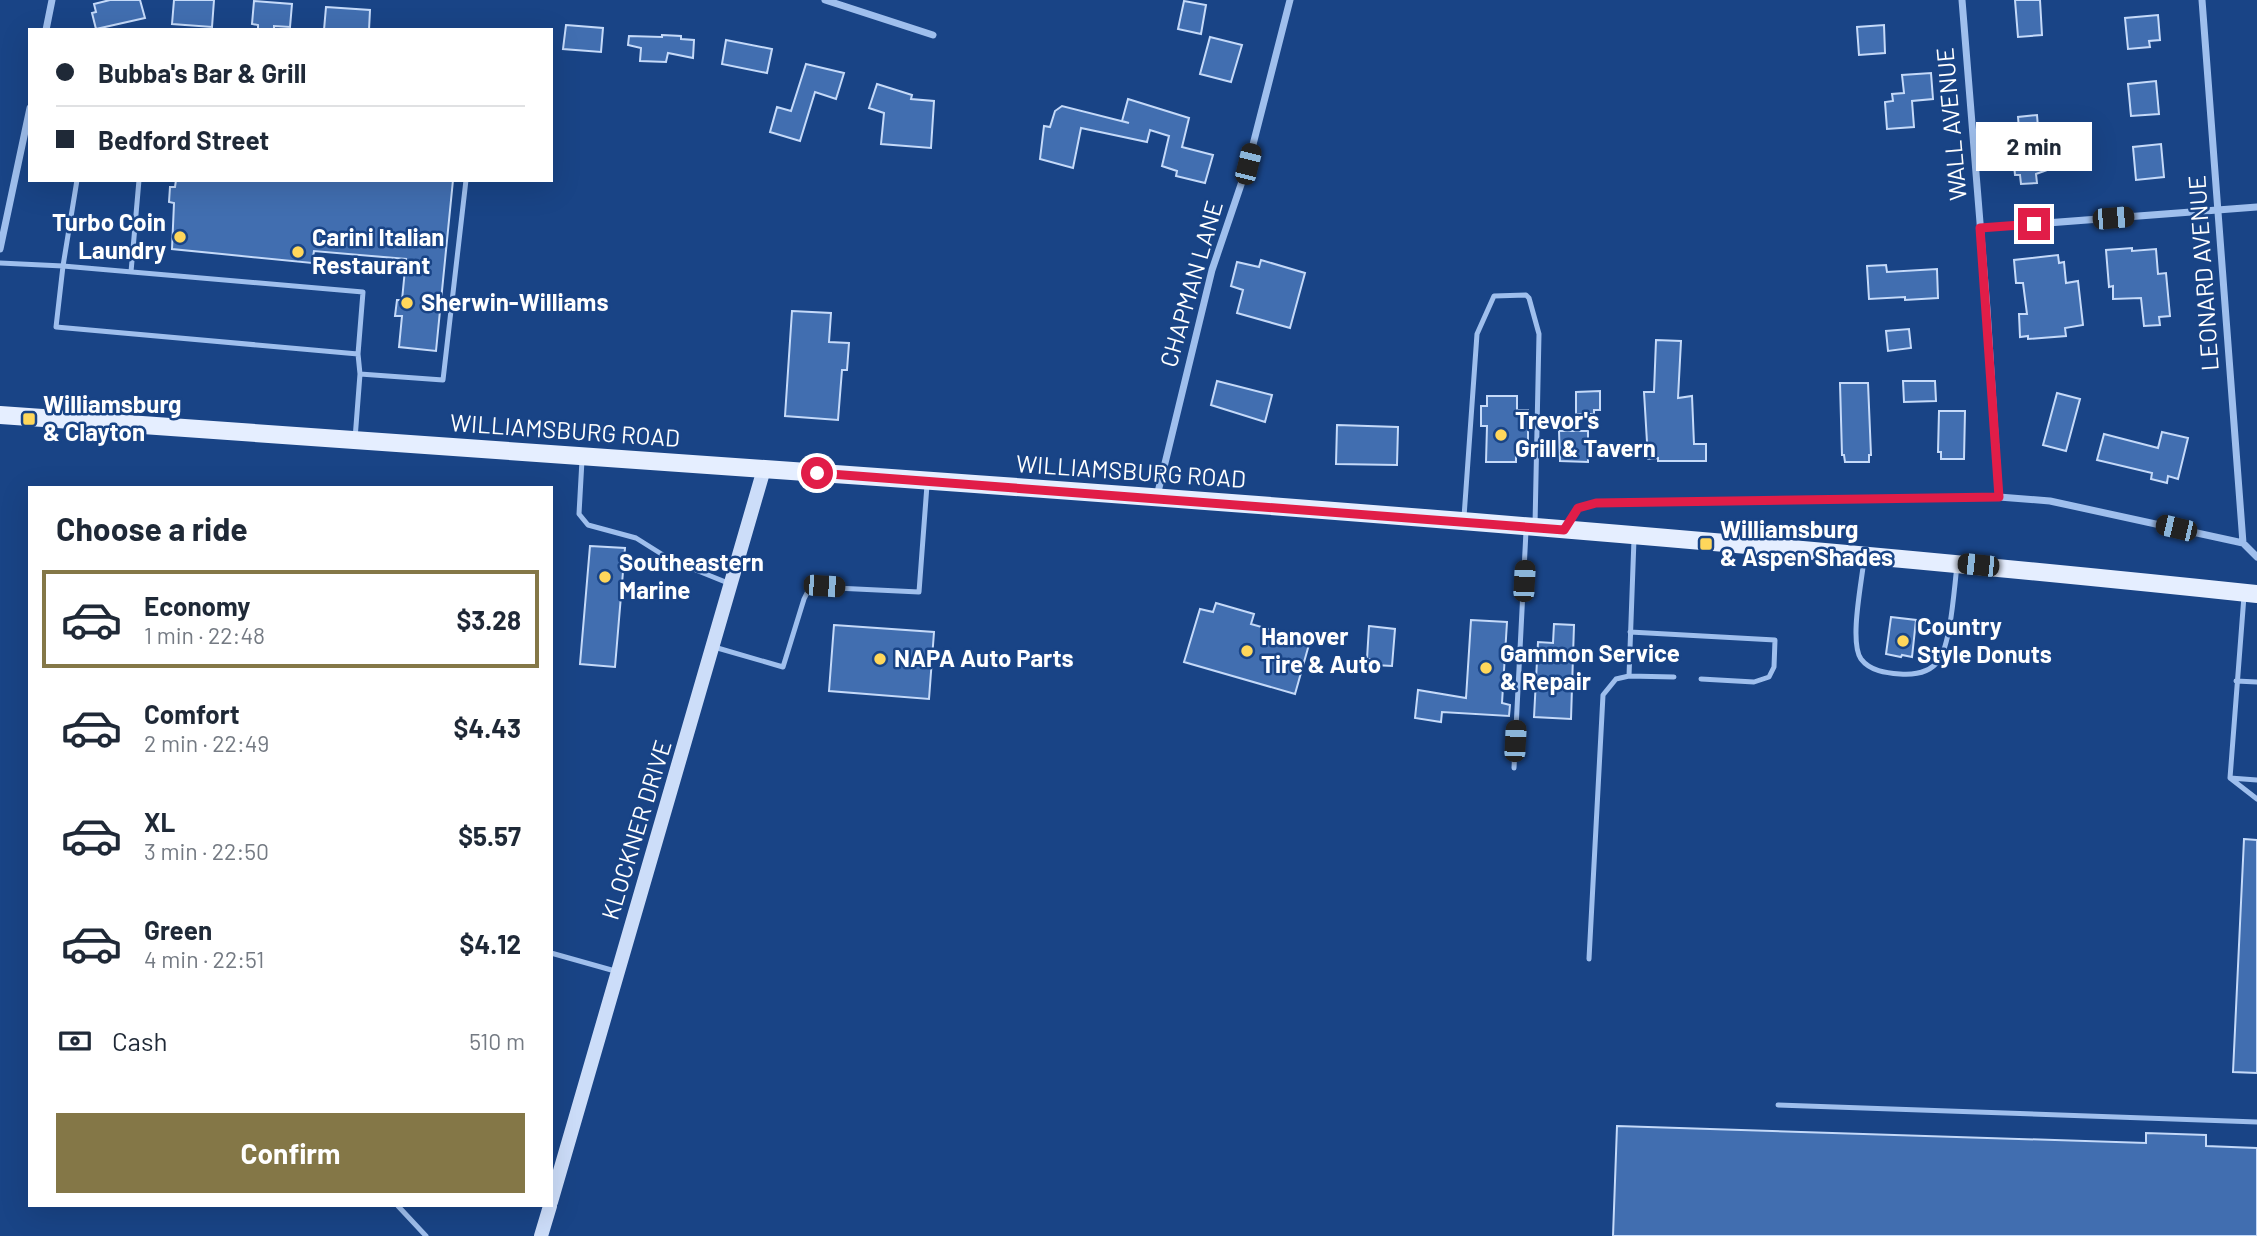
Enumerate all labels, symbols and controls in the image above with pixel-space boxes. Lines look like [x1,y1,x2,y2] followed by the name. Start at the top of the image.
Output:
[1929,46,1972,202] street label: WALL AVENUE
[98,57,306,88] text: Bubba's Bar & Grill
[1976,122,2092,172] callout: 2 min
[98,124,269,155] text: Bedford Street
[2006,132,2062,160] text: 2 min
[1233,141,1264,187] car
[2181,174,2224,372] street label: LEONARD AVENUE
[1153,197,1228,370] street label: CHAPMAN LANE
[2092,206,2135,230] car
[52,207,166,264] place label: Turbo Coin Laundry
[2018,208,2050,240] route end
[312,222,444,279] place label: Carini Italian Restaurant
[172,229,188,245] marker: Turbo Coin Laundry
[290,244,306,260] marker: Carini Italian Restaurant
[421,287,608,316] place label: Sherwin-Williams
[399,295,415,311] marker: Sherwin-Williams
[43,389,181,446] place label: Williamsburg & Clayton
[1515,405,1656,462] place label: Trevor's Grill & Tavern
[449,407,681,452] street label: WILLIAMSBURG ROAD
[21,411,37,427] marker: Williamsburg & Clayton
[1493,427,1509,443] marker: Trevor's Grill & Tavern
[1015,448,1247,493] street label: WILLIAMSBURG ROAD
[801,457,833,489] route start
[56,509,248,547] text: Choose a ride
[2154,513,2199,543] car
[1720,514,1893,571] place label: Williamsburg & Aspen Shades
[1698,536,1714,552] marker: Williamsburg & Aspen Shades
[619,547,764,604] place label: Southeastern Marine
[1957,552,2000,578] car
[1513,559,1536,603] car
[597,569,613,585] marker: Southeastern Marine
[803,574,846,598] car
[60,588,123,651] icon: car
[144,590,250,621] text: Economy
[456,604,521,635] text: $3.28
[1917,611,2052,668] place label: Country Style Donuts
[144,621,265,649] text: 1 min · 22:48
[1261,621,1381,678] place label: Hanover Tire & Auto
[1895,633,1911,649] marker: Country Style Donuts
[1500,638,1680,695] place label: Gammon Service & Repair
[894,643,1074,672] place label: NAPA Auto Parts
[1239,643,1255,659] marker: Hanover Tire & Auto
[872,651,888,667] marker: NAPA Auto Parts
[1478,660,1494,676] marker: Gammon Service & Repair
[60,696,123,759] icon: car
[144,698,240,729] text: Comfort
[454,712,521,743] text: $4.43
[1504,719,1527,763] car
[144,729,269,757] text: 2 min · 22:49
[594,736,677,923] street label: KLOCKNER DRIVE
[60,804,123,867] icon: car
[144,806,175,837] text: XL
[458,820,521,851] text: $5.57
[144,837,269,865] text: 3 min · 22:50
[60,912,123,975] icon: car
[144,914,212,945] text: Green
[460,928,521,959] text: $4.12
[144,945,264,973] text: 4 min · 22:51
[56,1022,94,1060] icon: cash
[112,1025,167,1056] text: Cash
[469,1027,525,1055] text: 510 m
[56,1113,525,1193] button: Confirm

